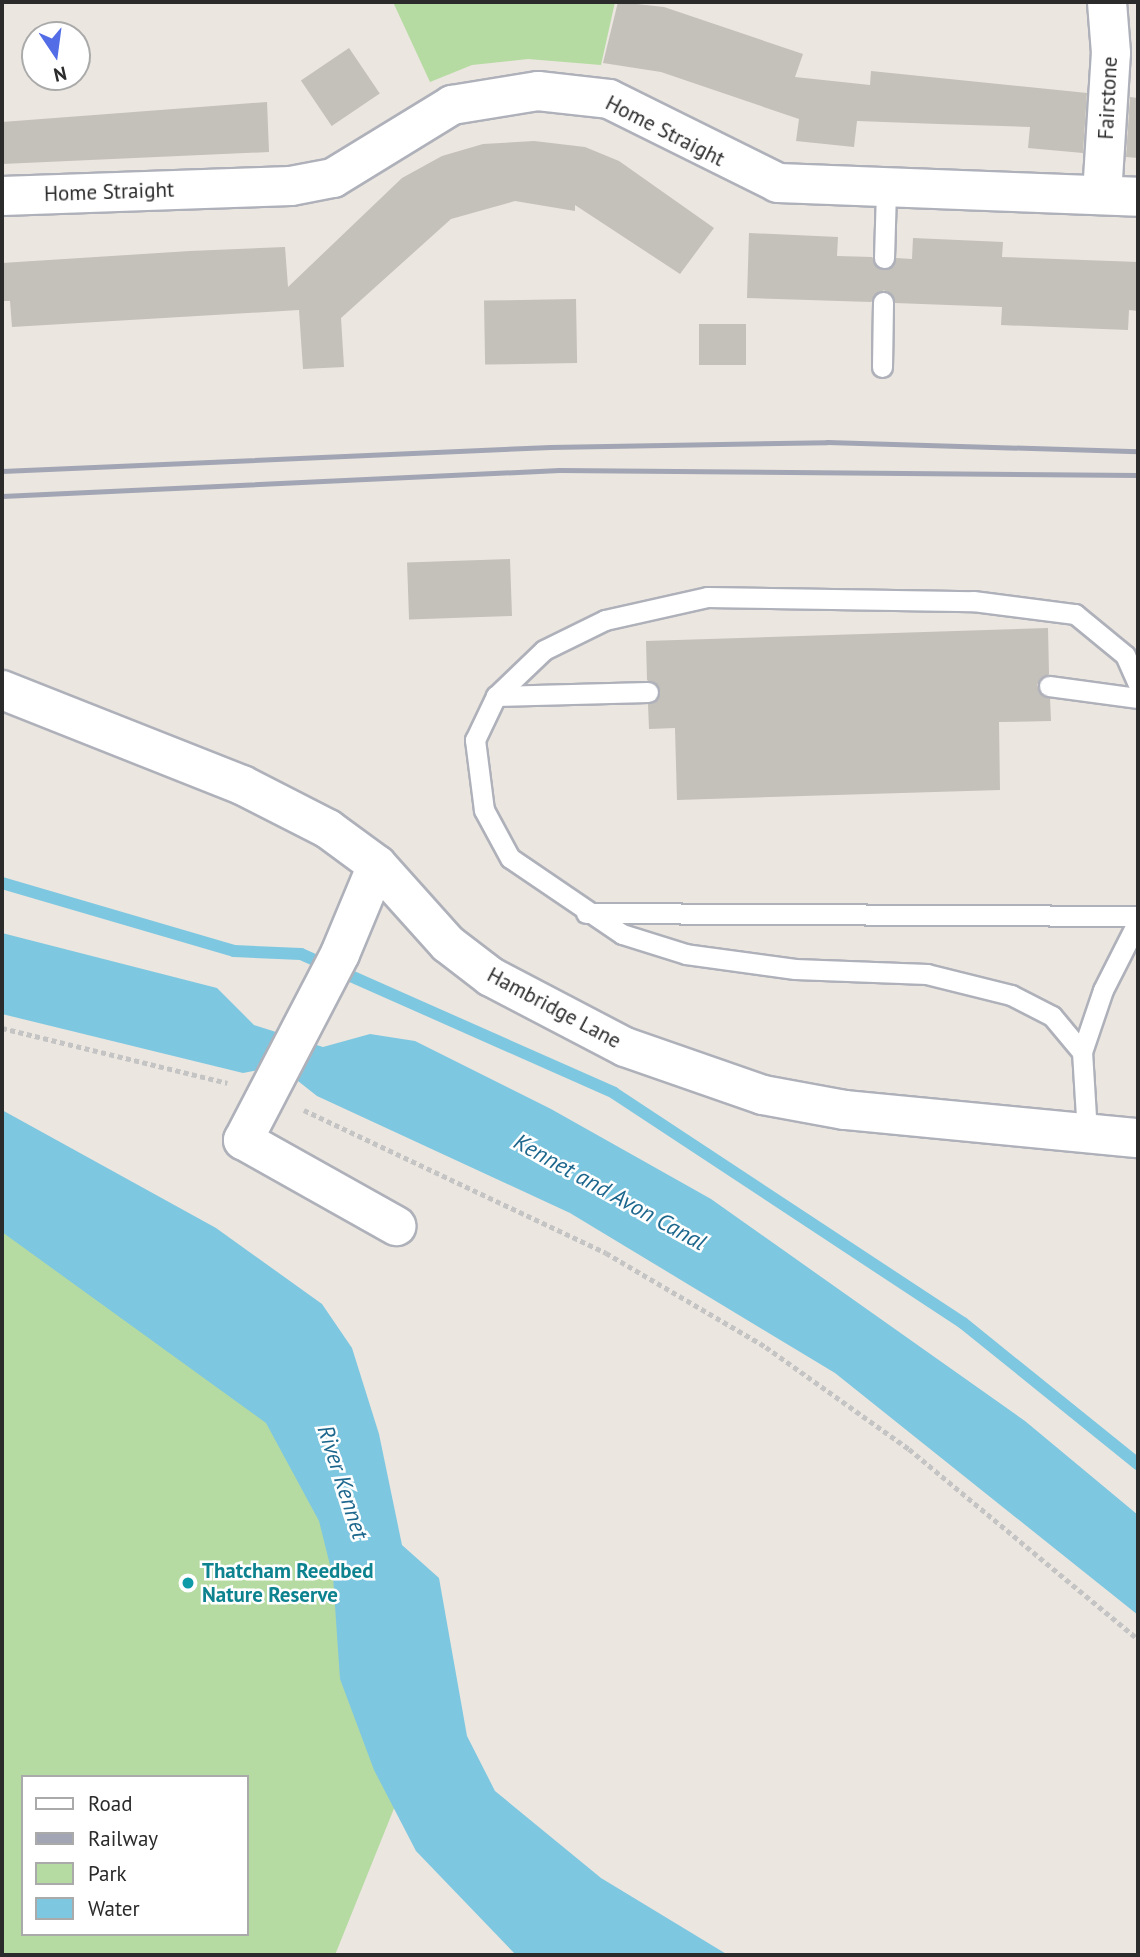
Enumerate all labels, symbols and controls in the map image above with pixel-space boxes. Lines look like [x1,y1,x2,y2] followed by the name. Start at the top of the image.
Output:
[21,21,91,91] north arrow
[1093,56,1123,140] street label: Fairstone
[52,61,69,88] text: N
[601,90,729,172] street label: Home Straight
[44,177,174,207] street label: Home Straight
[483,962,625,1054] street label: Hambridge Lane
[509,1128,711,1256] water label: Kennet and Avon Canal
[312,1422,374,1542] water label: River Kennet
[202,1558,374,1608] place label: Thatcham Reedbed Nature Reserve
[180,1575,196,1591] marker: Thatcham Reedbed Nature Reserve
[21,1775,248,1936] legend
[88,1790,132,1817] text: Road
[88,1825,158,1852] text: Railway
[88,1860,127,1887] text: Park
[88,1895,140,1922] text: Water

